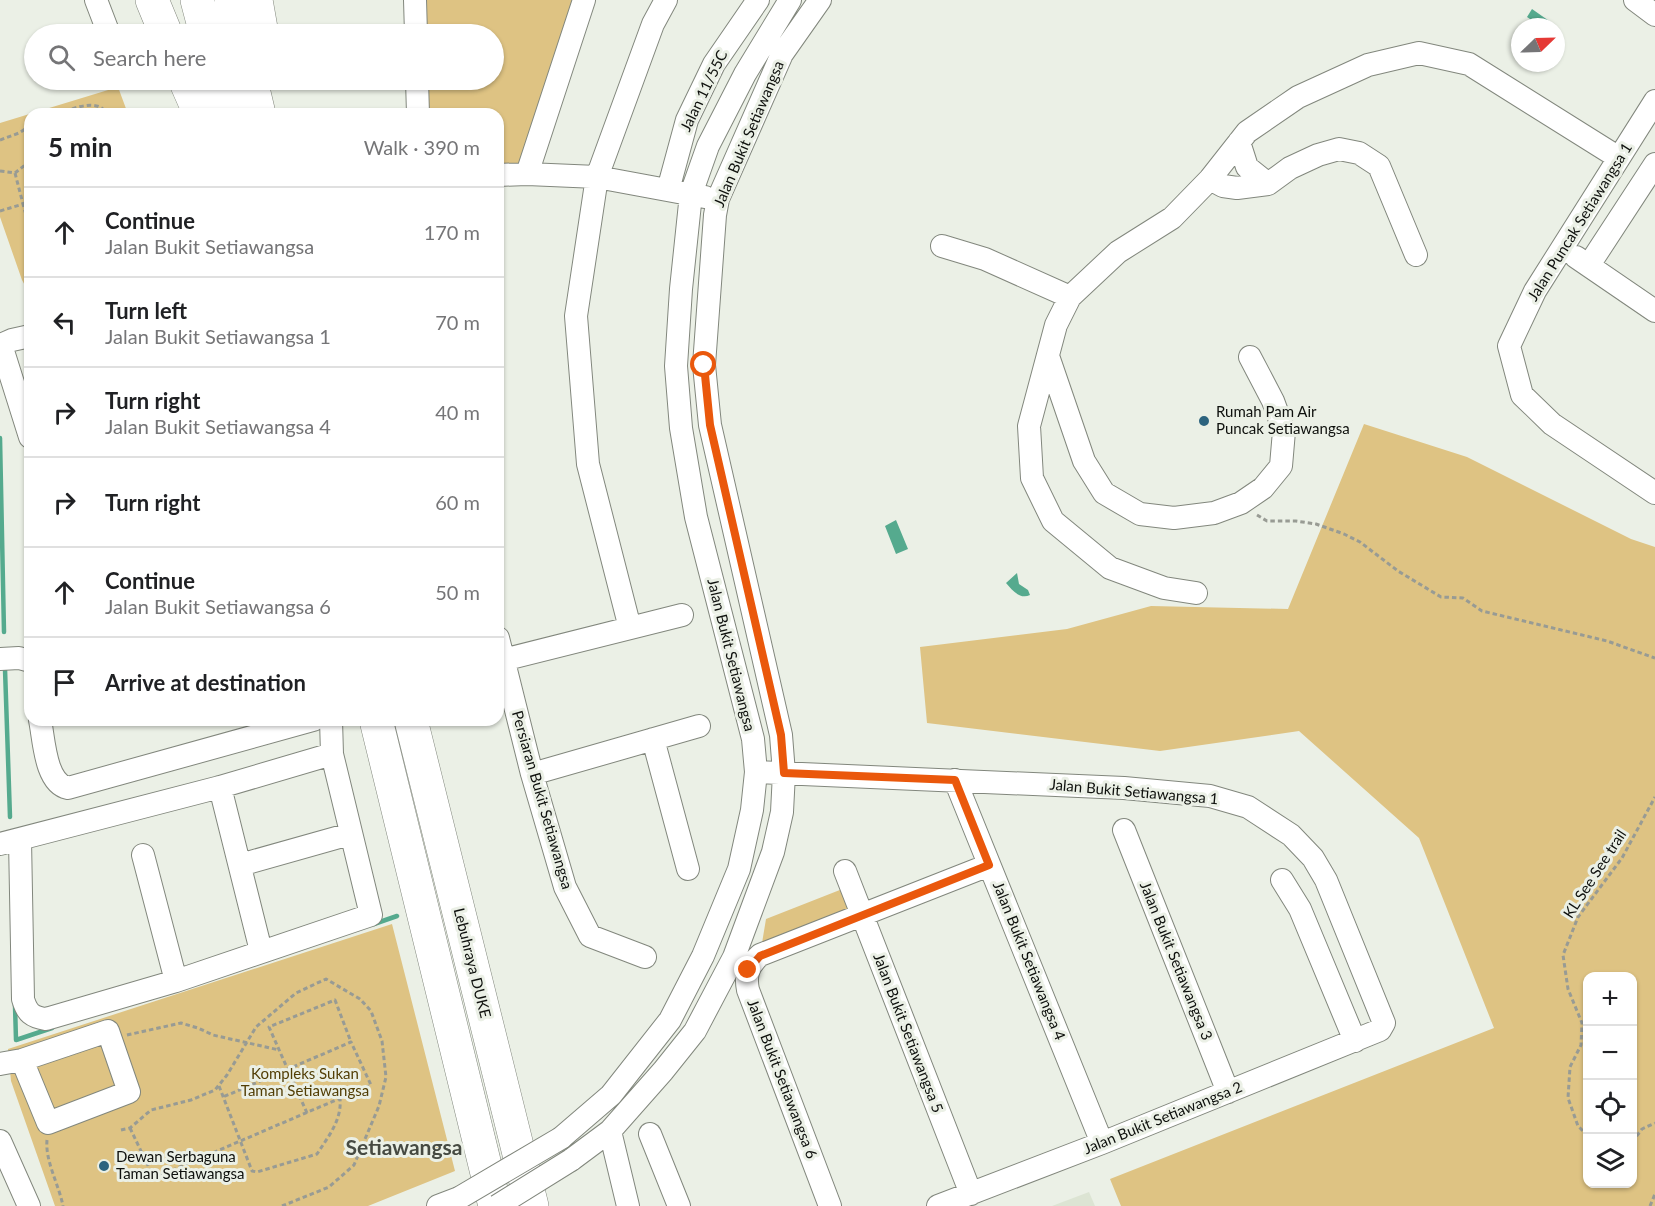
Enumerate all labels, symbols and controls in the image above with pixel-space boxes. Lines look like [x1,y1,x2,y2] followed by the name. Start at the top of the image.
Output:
[1511,18,1565,72] north arrow
[24,24,504,90] search box
[45,41,78,74] icon: search
[93,44,206,71] text: Search here
[676,47,731,134] street label: Jalan 11/55C
[709,58,787,209] street label: Jalan Bukit Setiawangsa
[48,131,112,163] text: 5 min
[364,135,480,159] text: Walk · 390 m
[1523,139,1635,304] street label: Jalan Puncak Setiawangsa 1
[105,207,195,234] text: Continue
[48,216,81,249] icon: ahead
[424,220,480,244] text: 170 m
[105,234,314,258] text: Jalan Bukit Setiawangsa
[105,297,187,324] text: Turn left
[48,306,81,339] icon: left
[435,310,480,334] text: 70 m
[105,324,331,348] text: Jalan Bukit Setiawangsa 1
[690,351,716,377] route start
[105,387,200,414] text: Turn right
[48,396,81,429] icon: right
[435,400,480,424] text: 40 m
[1216,402,1350,437] place label: Rumah Pam Air Puncak Setiawangsa
[105,414,331,438] text: Jalan Bukit Setiawangsa 4
[1197,414,1211,428] marker: Rumah Pam Air Puncak Setiawangsa
[48,486,81,519] icon: right
[105,489,200,516] text: Turn right
[435,490,480,514] text: 60 m
[105,567,195,594] text: Continue
[48,576,81,609] icon: ahead
[704,576,760,733] street label: Jalan Bukit Setiawangsa
[435,580,480,604] text: 50 m
[105,594,331,618] text: Jalan Bukit Setiawangsa 6
[48,666,81,699] icon: arrive
[105,669,306,696] text: Arrive at destination
[509,708,577,891] street label: Persiaran Bukit Setiawangsa
[1049,775,1219,807] street label: Jalan Bukit Setiawangsa 1
[1559,826,1629,921] street label: KL See See trail
[990,879,1070,1043] street label: Jalan Bukit Setiawangsa 4
[1137,879,1217,1043] street label: Jalan Bukit Setiawangsa 3
[451,906,495,1020] street label: Lebuhraya DUKE
[870,950,948,1115] street label: Jalan Bukit Setiawangsa 5
[734,956,760,982] route end
[1583,972,1637,1188] map controls
[1583,972,1637,1026] button: +
[744,996,822,1161] street label: Jalan Bukit Setiawangsa 6
[1583,1026,1637,1080] button: −
[241,1064,369,1099] park label: Kompleks Sukan Taman Setiawangsa
[1081,1077,1245,1157] street label: Jalan Bukit Setiawangsa 2
[1583,1080,1637,1134] button: locate
[346,1134,462,1159] district label: Setiawangsa
[1583,1134,1637,1188] button: layers
[116,1147,244,1182] place label: Dewan Serbaguna Taman Setiawangsa
[97,1159,111,1173] marker: Dewan Serbaguna Taman Setiawangsa

